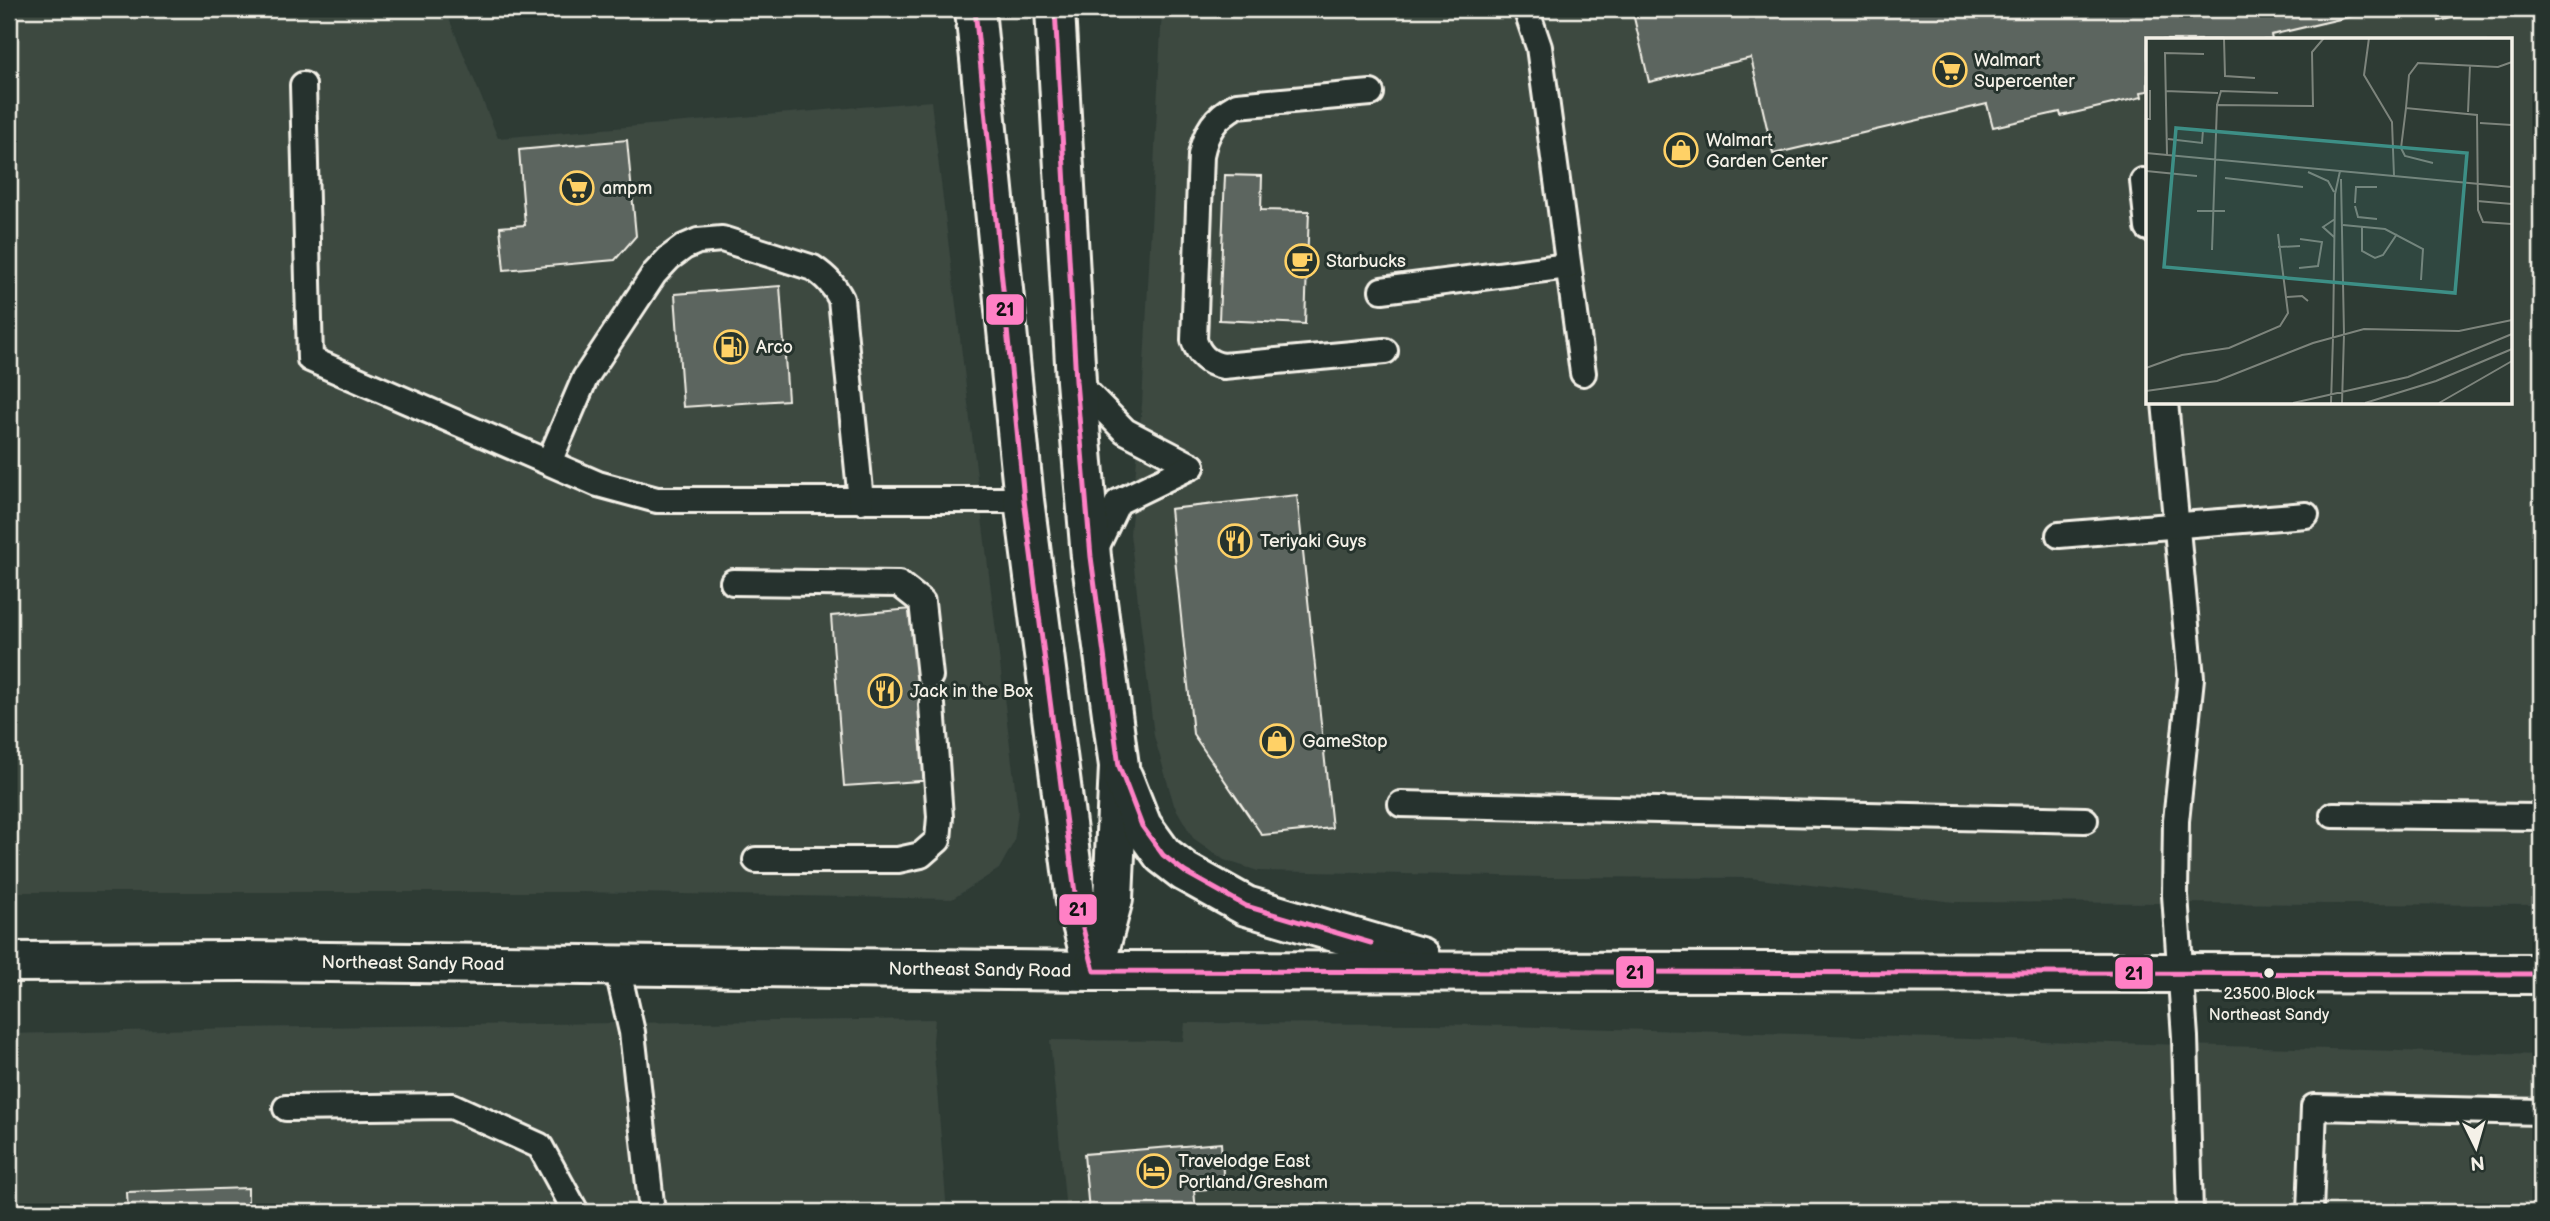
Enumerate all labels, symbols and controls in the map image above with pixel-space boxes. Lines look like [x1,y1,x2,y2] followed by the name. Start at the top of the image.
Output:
[2146,38,2512,404] inset map
[1974,50,2075,92] place label: Walmart Supercenter
[1931,51,1969,89] supermarket icon: Walmart Supercenter
[1706,130,1828,172] place label: Walmart Garden Center
[1662,131,1700,169] shop icon: Walmart Garden Center
[558,169,596,207] supermarket icon: ampm
[602,178,652,199] place label: ampm
[1283,242,1321,280] cafe icon: Starbucks
[1326,251,1406,272] place label: Starbucks
[985,293,1025,326] line badge: 21
[996,299,1014,322] text: 21
[712,328,750,366] fuel station icon: Arco
[756,337,793,358] place label: Arco
[1216,522,1254,560] restaurant icon: Teriyaki Guys
[1260,531,1367,552] place label: Teriyaki Guys
[866,672,904,710] restaurant icon: Jack in the Box
[910,681,1034,702] place label: Jack in the Box
[1258,722,1296,760] shop icon: GameStop
[1302,731,1388,752] place label: GameStop
[1058,893,1098,926] line badge: 21
[1069,899,1087,922] text: 21
[321,952,505,975] street label: Northeast Sandy Road
[1615,955,1655,989] line badge: 21
[2114,956,2154,990] line badge: 21
[888,959,1071,982] street label: Northeast Sandy Road
[1626,962,1644,985] text: 21
[2125,963,2143,986] text: 21
[2262,966,2276,980] marker: 23500 Block Northeast Sandy
[2209,985,2330,1025] place label: 23500 Block Northeast Sandy
[2442,1112,2512,1182] north arrow
[2469,1150,2485,1175] text: N
[1178,1151,1328,1193] place label: Travelodge East Portland/Gresham
[1135,1152,1173,1190] hotel icon: Travelodge East Portland/Gresham

